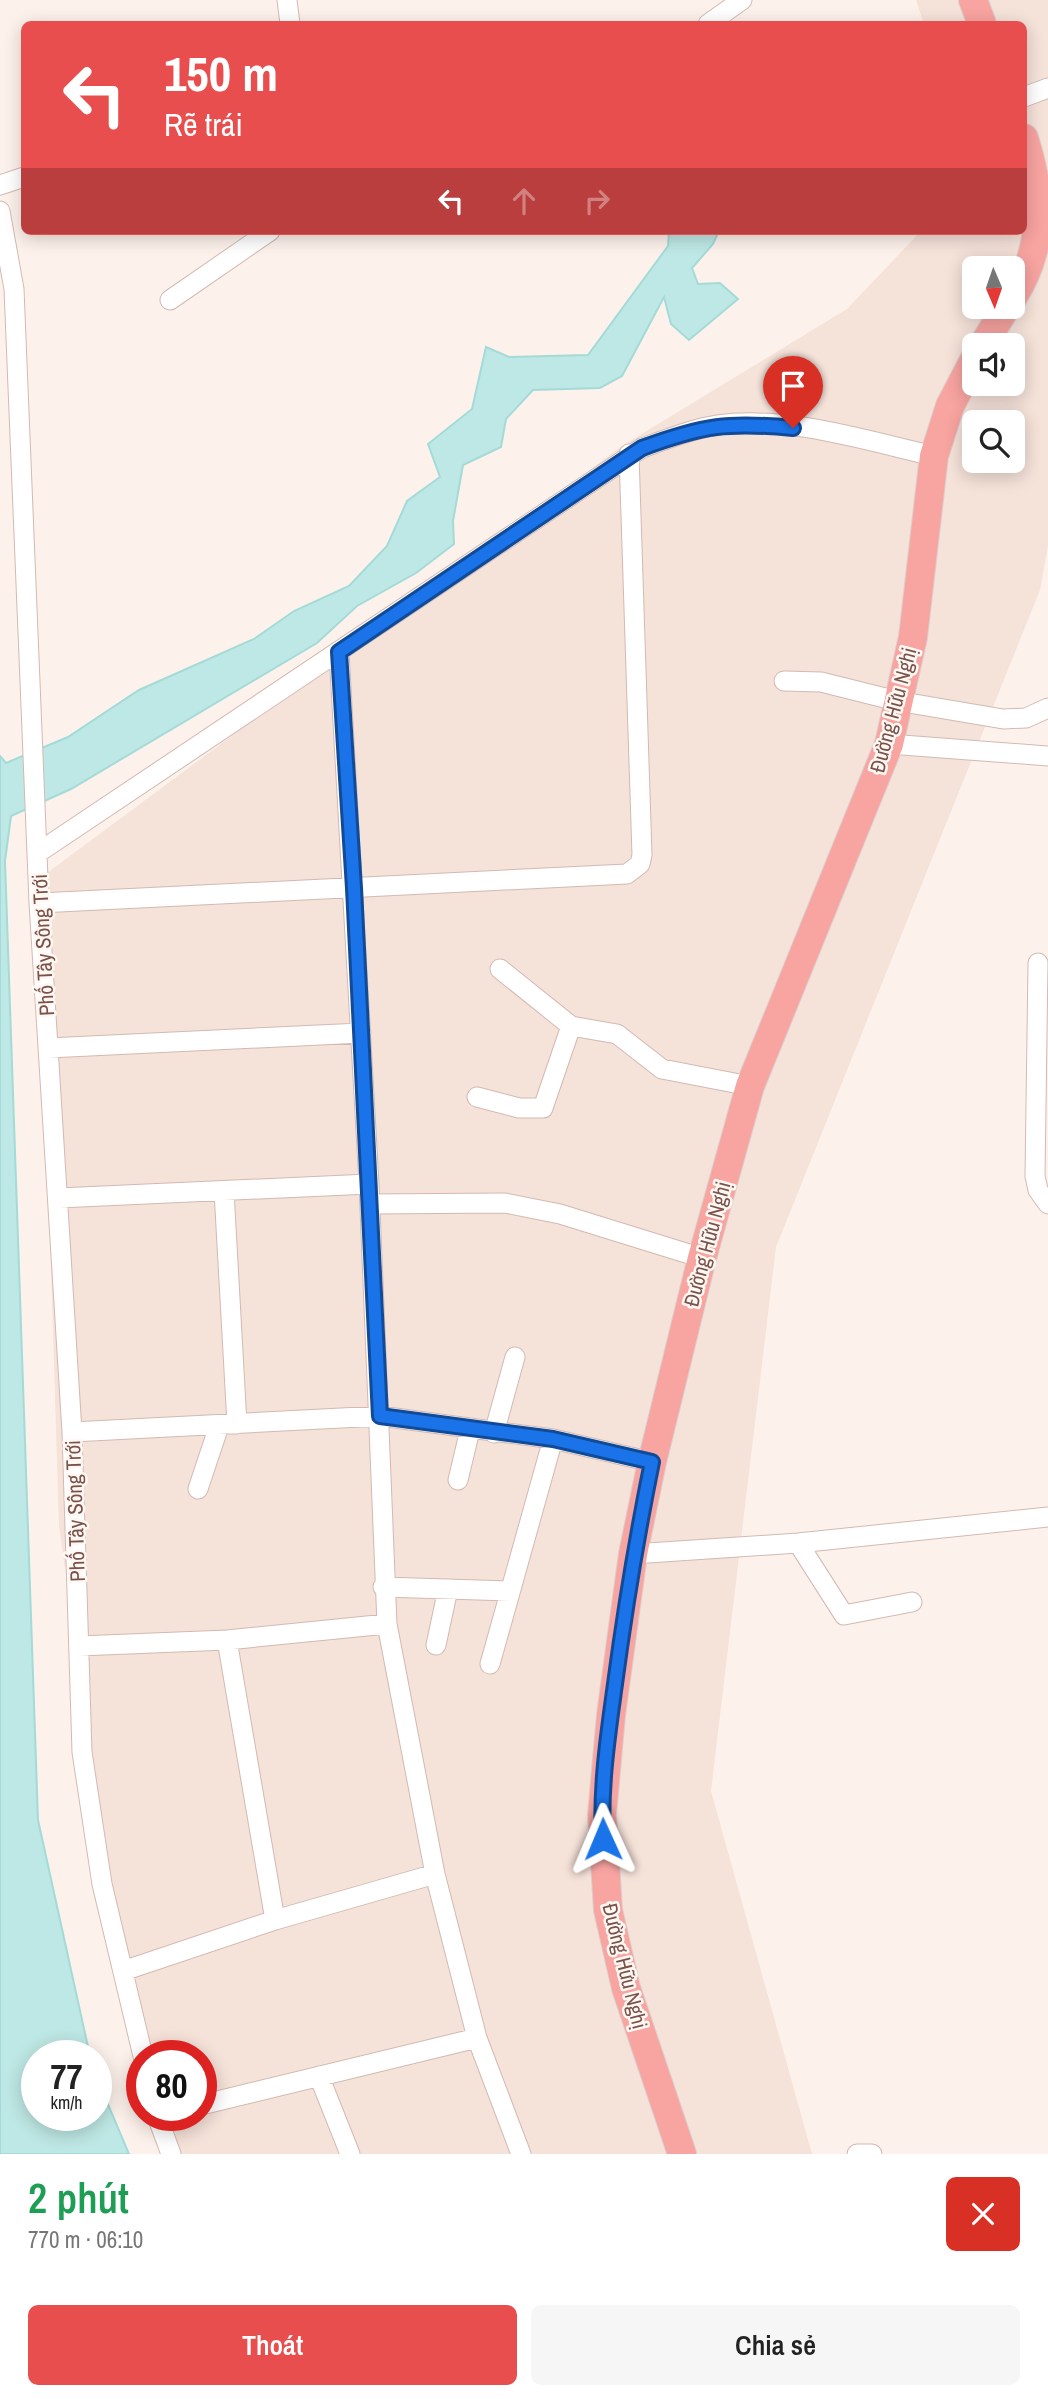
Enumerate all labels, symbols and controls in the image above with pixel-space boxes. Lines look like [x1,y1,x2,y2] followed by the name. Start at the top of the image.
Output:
[164,40,278,106] text: 150 m
[49,49,140,140] icon: left
[164,103,243,146] text: Rẽ trái
[432,182,470,220] icon: left
[505,182,543,220] icon: ahead
[578,182,616,220] icon: right
[962,256,1026,318] north arrow
[962,256,1025,473] map controls
[962,333,1025,396] button: sound
[763,356,823,428] pin
[774,367,812,405] icon: arrive
[962,410,1025,473] button: search
[862,644,924,776] street label: Đường Hữu Nghị
[25,873,61,1017] street label: Phố Tây Sông Trới
[676,1178,738,1310] street label: Đường Hữu Nghị
[58,1440,92,1582] street label: Phố Tây Sông Trới
[566,1802,640,1876] position arrow
[595,1900,655,2032] street label: Đường Hữu Nghị
[126,2040,217,2131] speed limit sign: 80
[51,2053,82,2100] text: 77
[51,2090,83,2115] text: km/h
[28,2170,129,2226] text: 2 phút
[946,2177,1020,2251] button: close
[28,2224,143,2255] text: 770 m · 06:10
[28,2305,517,2385] button: Thoát
[531,2305,1020,2385] button: Chia sẻ

